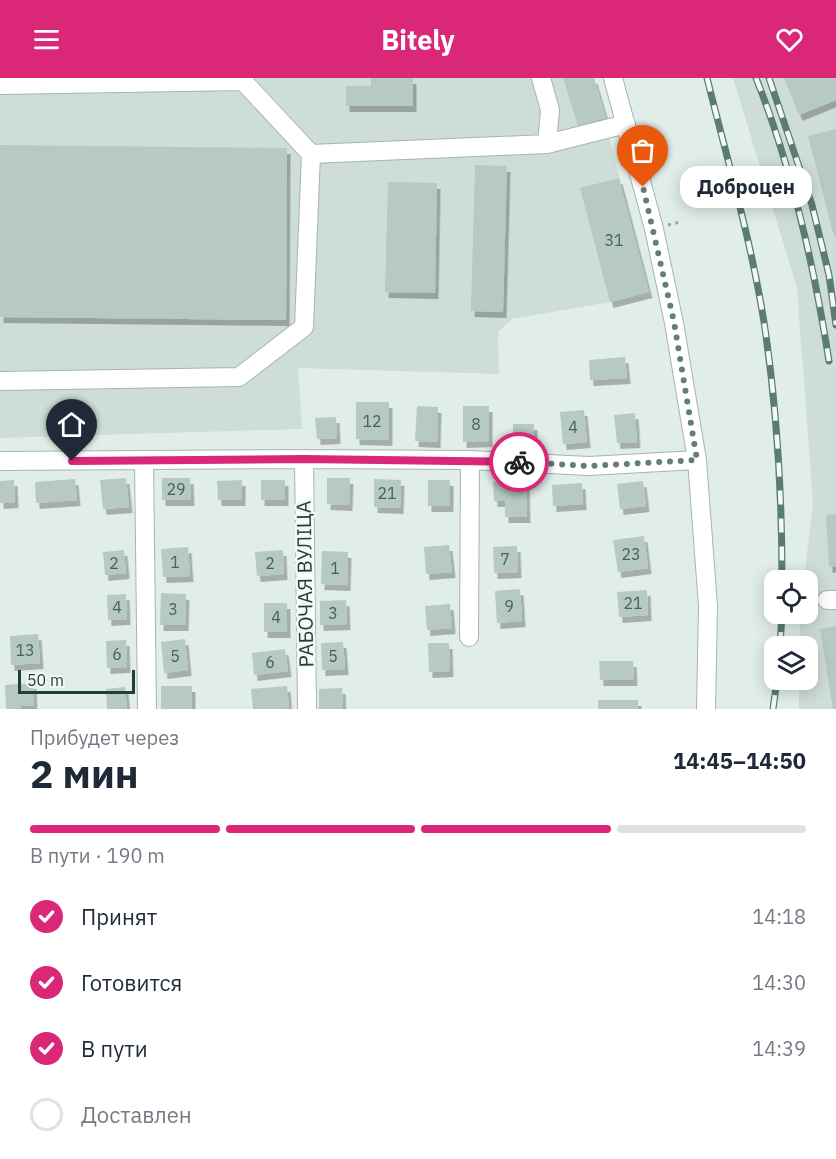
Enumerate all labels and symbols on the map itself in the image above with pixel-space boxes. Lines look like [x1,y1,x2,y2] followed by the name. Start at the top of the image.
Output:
[617,125,668,187] pin
[679,166,811,208] callout: Доброцен
[604,230,624,250] house number: 31
[46,399,97,461] pin
[362,411,382,431] house number: 12
[471,414,481,434] house number: 8
[568,417,578,437] house number: 4
[489,432,549,492] courier
[166,479,186,499] house number: 29
[377,483,397,503] house number: 21
[290,500,319,668] street label: РАБОЧАЯ ВУЛІЦА
[621,544,641,564] house number: 23
[500,549,510,569] house number: 7
[170,552,180,572] house number: 1
[109,553,119,573] house number: 2
[265,553,275,573] house number: 2
[330,558,340,578] house number: 1
[623,593,643,613] house number: 21
[504,596,514,616] house number: 9
[112,597,122,617] house number: 4
[168,599,178,619] house number: 3
[328,603,338,623] house number: 3
[271,607,281,627] house number: 4
[15,640,35,660] house number: 13
[112,644,122,664] house number: 6
[170,646,180,666] house number: 5
[328,646,338,666] house number: 5
[265,652,275,672] house number: 6
[18,667,135,694] scale bar

